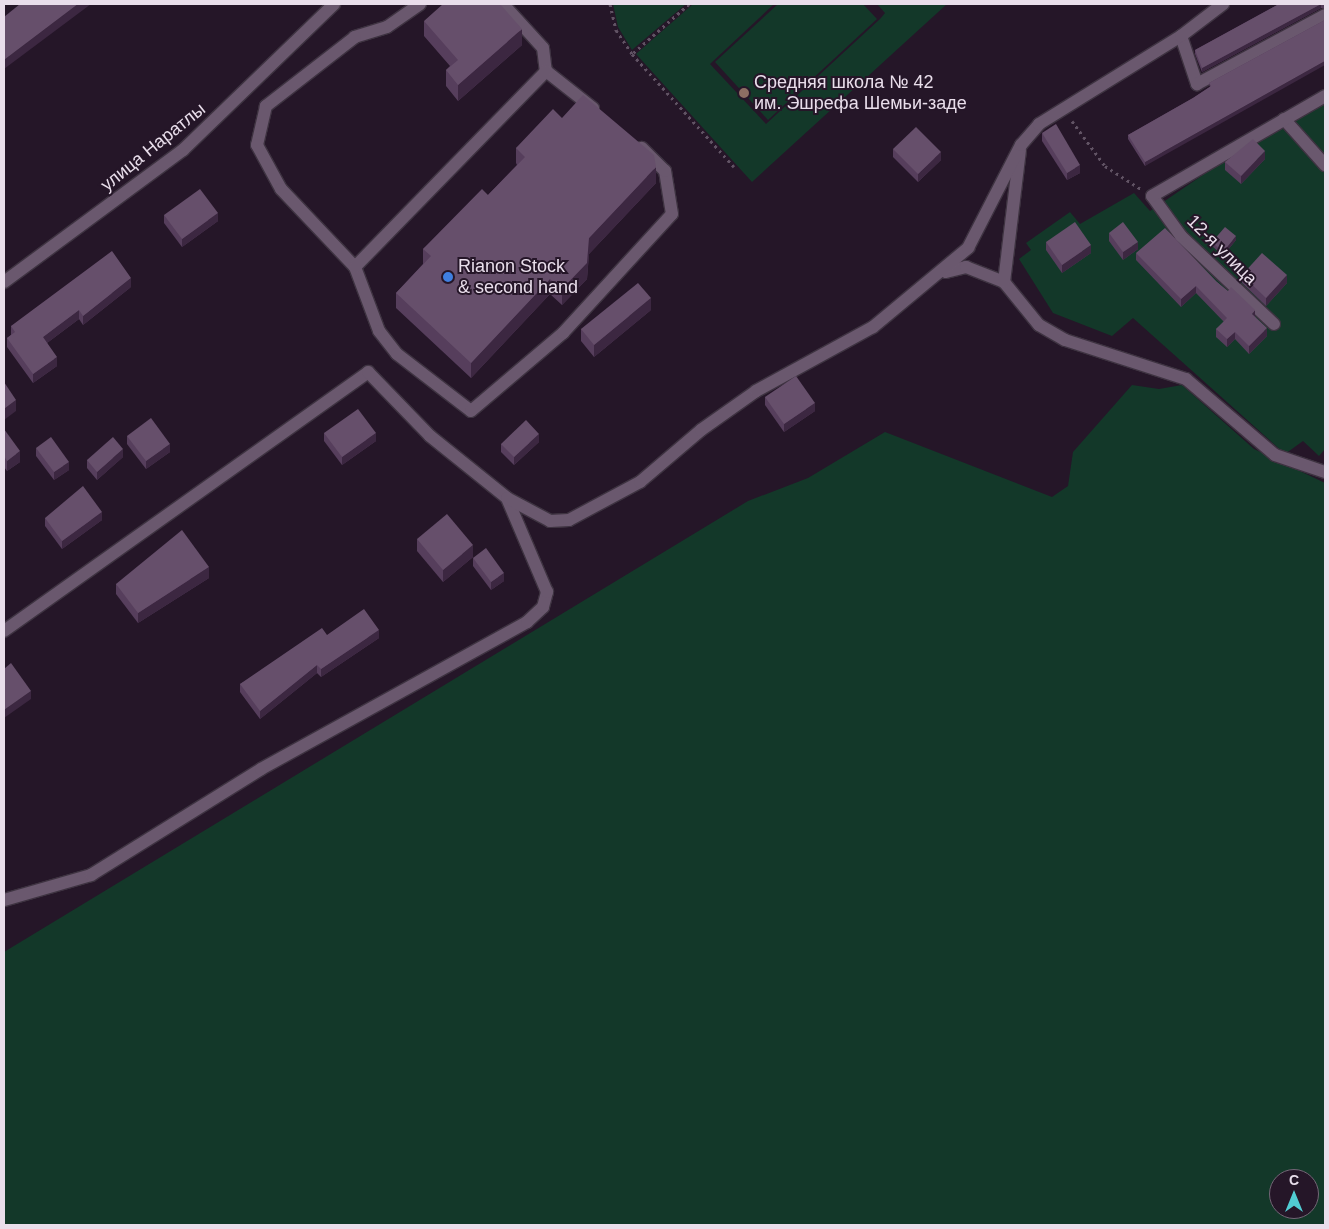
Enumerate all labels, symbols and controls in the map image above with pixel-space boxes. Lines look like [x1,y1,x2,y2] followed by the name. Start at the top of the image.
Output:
[754,72,967,115] place label: Средняя школа № 42 им. Эшрефа Шемьи-заде
[738,87,750,99] marker: Средняя школа № 42 им. Эшрефа Шемьи-заде
[96,98,210,196] street label: улица Наратлы
[1182,210,1262,290] street label: 12-я улица
[458,256,578,298] place label: Rianon Stock & second hand
[442,271,454,283] marker: Rianon Stock & second hand
[1269,1169,1319,1219] north arrow
[1289,1172,1299,1188] text: С

